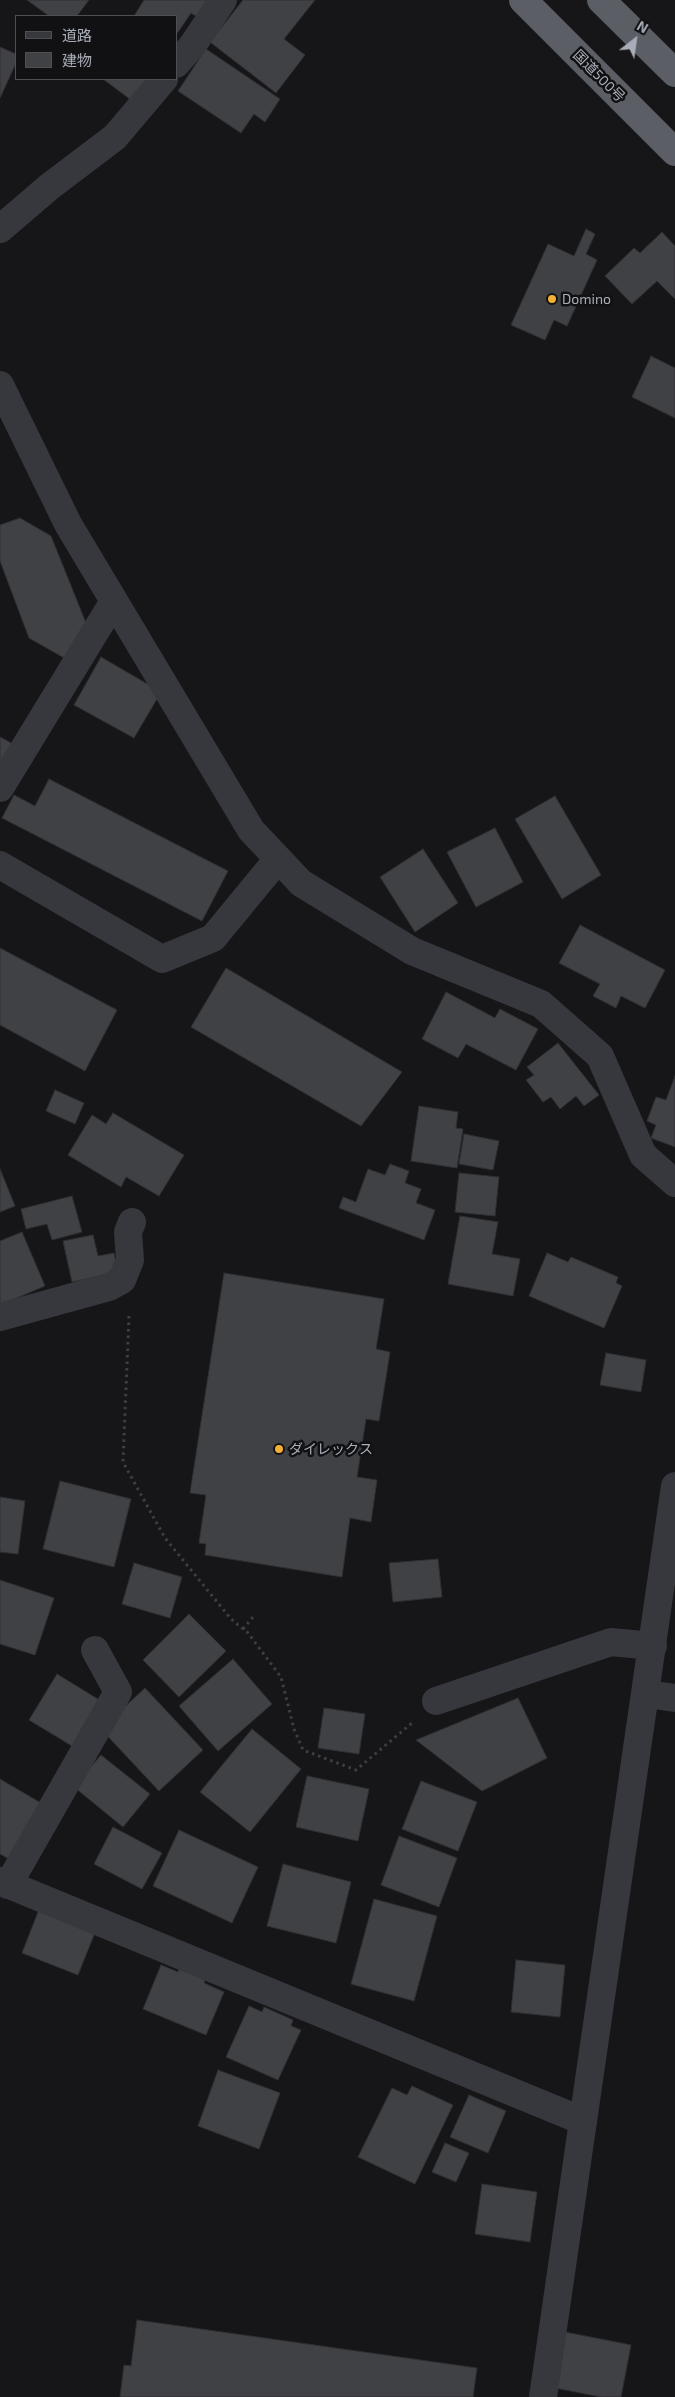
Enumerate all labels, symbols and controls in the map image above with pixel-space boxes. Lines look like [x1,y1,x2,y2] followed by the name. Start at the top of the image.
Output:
[15,15,178,80] legend
[610,15,660,65] north arrow
[634,17,651,36] text: N
[62,26,92,44] text: 道路
[570,47,628,105] street label: 国道500号
[62,51,92,69] text: 建物
[562,291,611,307] place label: Domino
[546,293,558,305] marker: Domino
[289,1441,373,1457] place label: ダイレックス
[273,1443,285,1455] marker: ダイレックス

